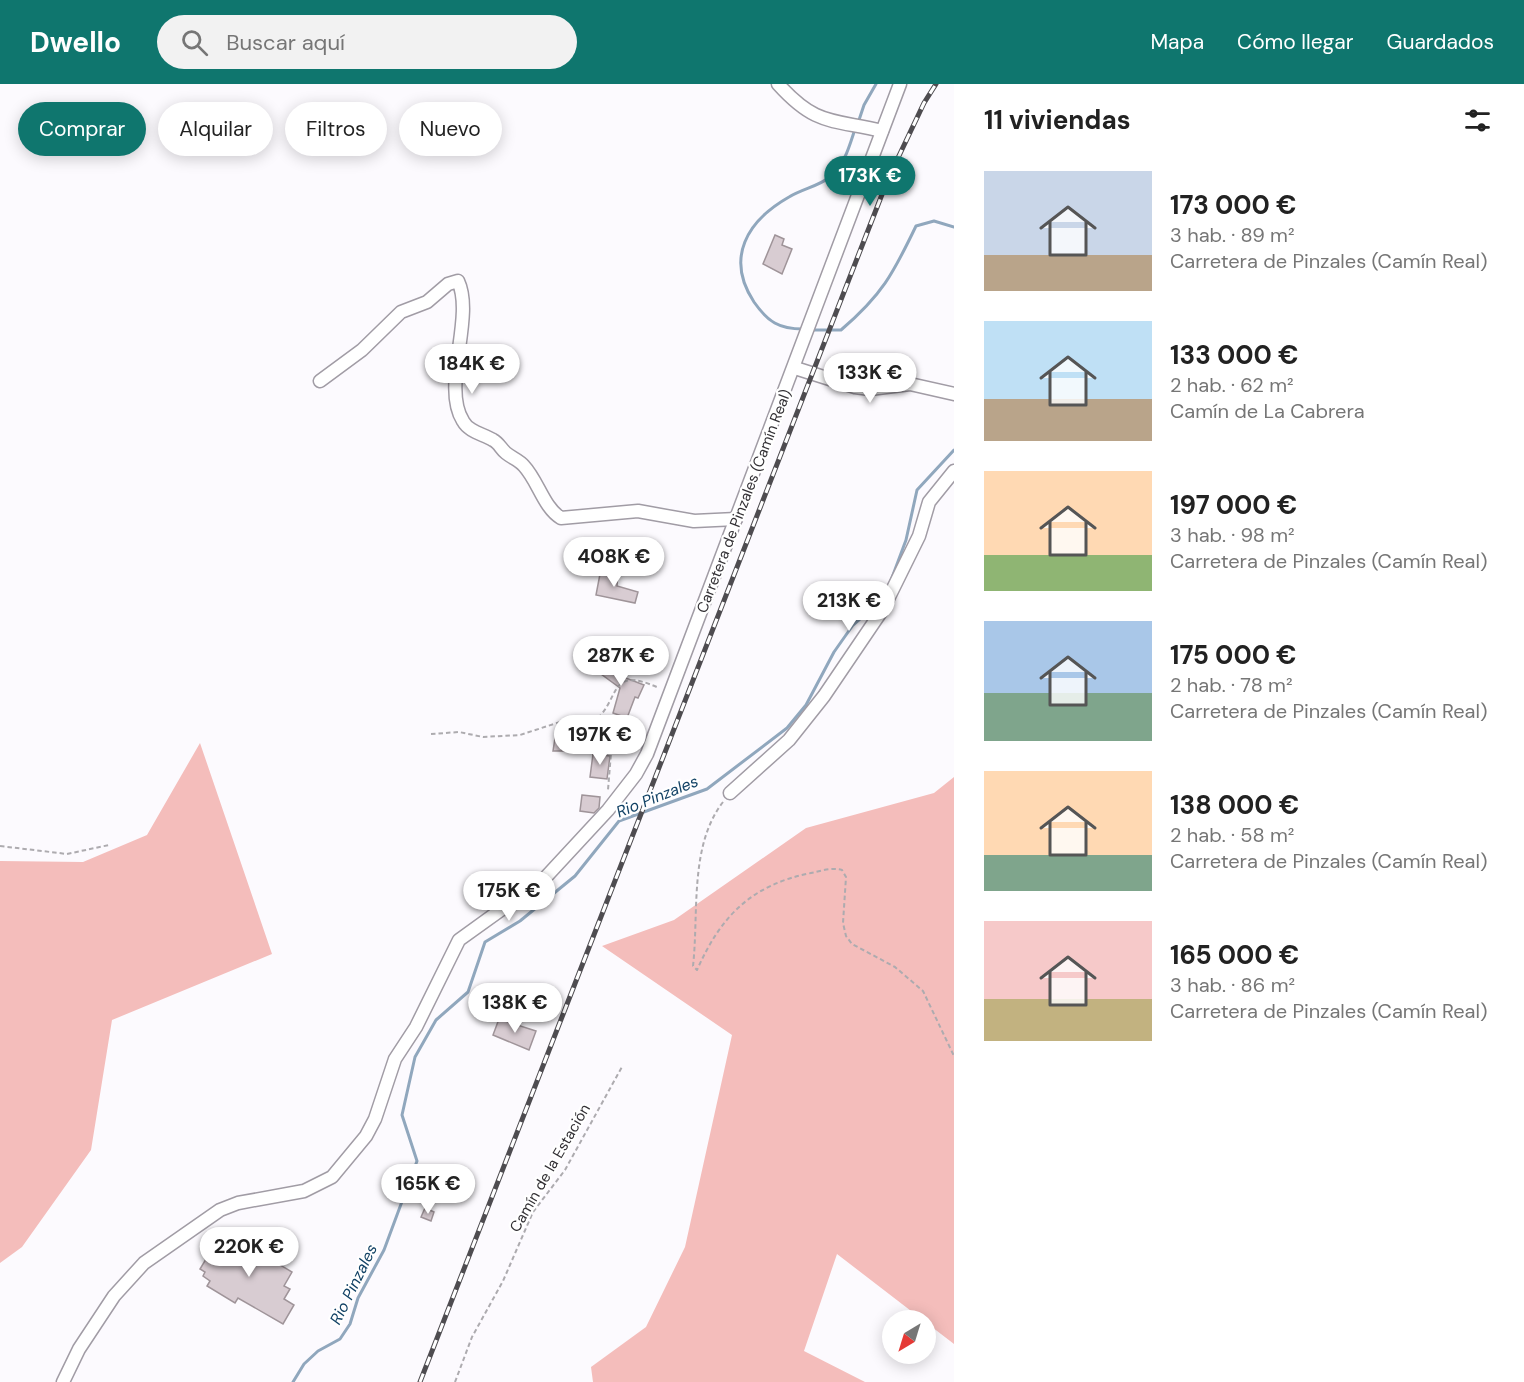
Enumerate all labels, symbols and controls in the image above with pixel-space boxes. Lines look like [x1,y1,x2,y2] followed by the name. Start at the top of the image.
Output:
[157,15,577,69] search box
[30,24,121,61] text: Dwello
[178,26,211,59] icon: search
[226,28,345,57] text: Buscar aquí
[1150,28,1204,56] text: Mapa
[1237,28,1354,56] text: Cómo llegar
[1387,28,1494,56] text: Guardados
[18,102,146,156] chip: Comprar
[158,102,273,156] chip: Alquilar
[285,102,387,156] chip: Filtros
[399,102,502,156] chip: Nuevo
[984,103,1130,137] text: 11 viviendas
[1461,104,1494,137] icon: filters
[821,156,919,207] pin: 173K €
[838,162,902,188] text: 173K €
[1170,188,1297,222] text: 173 000 €
[1032,195,1104,267] icon: home
[1170,222,1294,248] text: 3 hab. · 89 m²
[1170,248,1487,274] text: Carretera de Pinzales (Camín Real)
[1170,338,1299,372] text: 133 000 €
[423,344,521,395] pin: 184K €
[1032,345,1104,417] icon: home
[439,350,505,376] text: 184K €
[821,353,919,404] pin: 133K €
[838,359,902,385] text: 133K €
[1170,372,1294,398] text: 2 hab. · 62 m²
[692,386,796,616] street label: Carretera de Pinzales (Camín Real)
[1170,398,1365,424] text: Camín de La Cabrera
[1170,488,1297,522] text: 197 000 €
[1032,495,1104,567] icon: home
[1170,522,1295,548] text: 3 hab. · 98 m²
[565,537,663,588] pin: 408K €
[577,543,651,569] text: 408K €
[1170,548,1487,574] text: Carretera de Pinzales (Camín Real)
[800,581,898,632] pin: 213K €
[817,587,881,613] text: 213K €
[572,636,670,687] pin: 287K €
[1170,638,1297,672] text: 175 000 €
[587,642,655,668] text: 287K €
[1032,645,1104,717] icon: home
[1170,672,1293,698] text: 2 hab. · 78 m²
[1170,698,1487,724] text: Carretera de Pinzales (Camín Real)
[551,715,649,766] pin: 197K €
[568,721,632,747] text: 197K €
[613,770,701,822] water label: Rio Pinzales
[1170,788,1299,822] text: 138 000 €
[1032,795,1104,867] icon: home
[1170,822,1294,848] text: 2 hab. · 58 m²
[1170,848,1487,874] text: Carretera de Pinzales (Camín Real)
[460,871,558,922] pin: 175K €
[477,877,541,903] text: 175K €
[1170,938,1299,972] text: 165 000 €
[1032,945,1104,1017] icon: home
[1170,972,1295,998] text: 3 hab. · 86 m²
[466,983,564,1034] pin: 138K €
[482,989,548,1015] text: 138K €
[1170,998,1487,1024] text: Carretera de Pinzales (Camín Real)
[505,1100,595,1236] street label: Camín de la Estación
[379,1164,477,1215] pin: 165K €
[395,1170,461,1196] text: 165K €
[200,1227,298,1278] pin: 220K €
[214,1233,284,1259] text: 220K €
[325,1241,382,1328] water label: Rio Pinzales
[882,1310,936,1364] north arrow
[882,1310,936,1364] map controls

